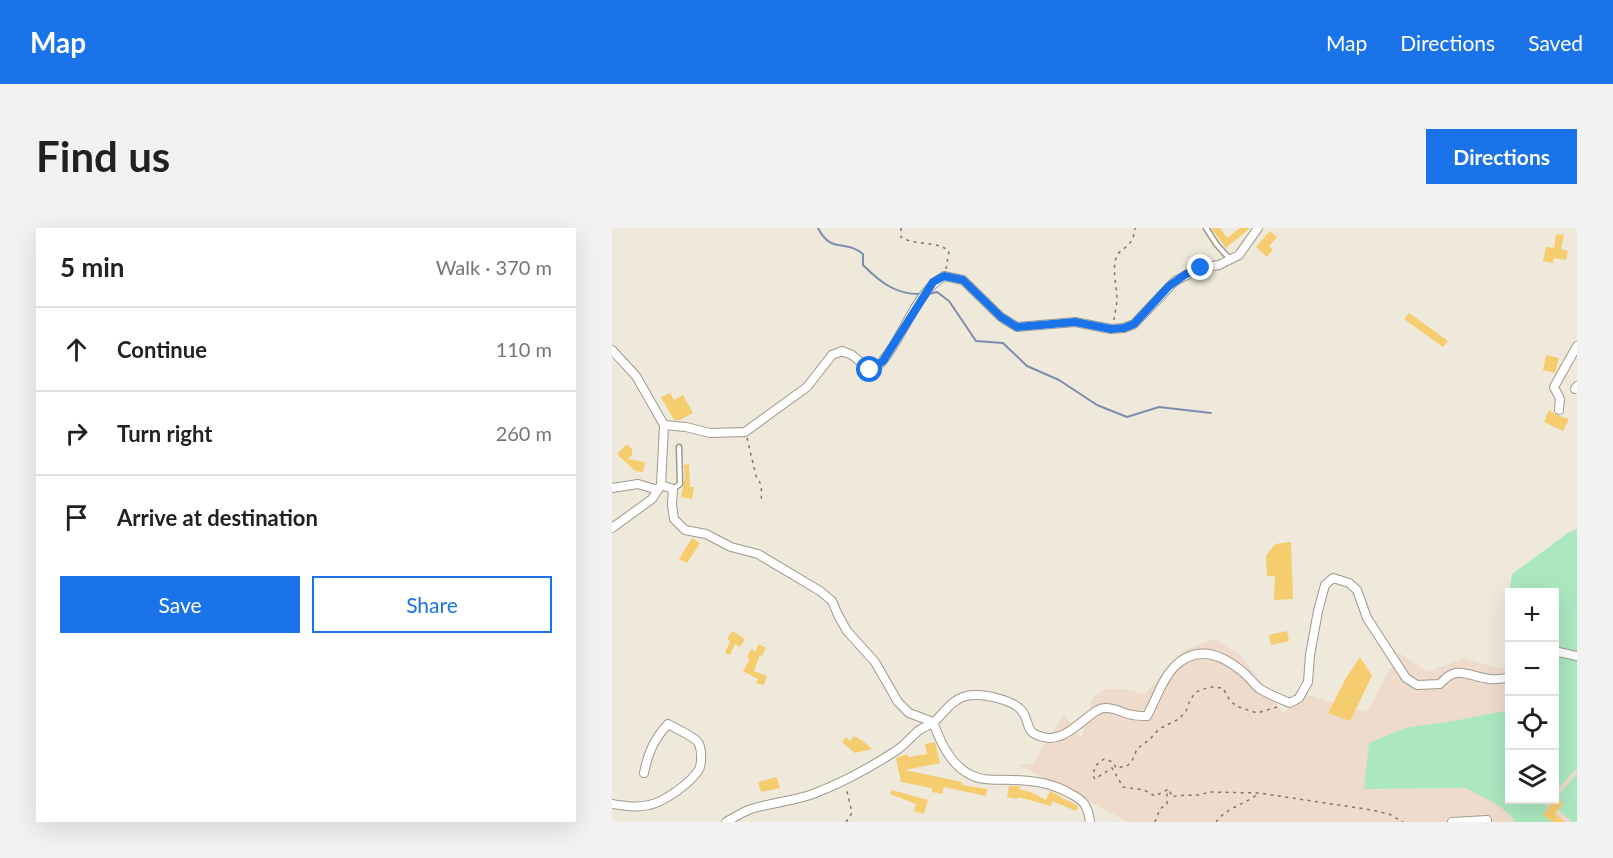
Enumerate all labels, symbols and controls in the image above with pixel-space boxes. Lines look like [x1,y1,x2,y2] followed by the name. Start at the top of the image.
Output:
[30,25,86,59] text: Map
[1326,30,1367,55] text: Map
[1400,30,1495,55] text: Directions
[1528,30,1583,55] text: Saved
[1426,129,1577,184] button: Directions
[36,131,170,181] text: Find us
[60,251,124,283] text: 5 min
[1187,254,1213,280] route end
[436,255,552,279] text: Walk · 370 m
[60,333,93,366] icon: ahead
[117,336,207,363] text: Continue
[496,337,552,361] text: 110 m
[856,356,882,382] route start
[60,417,93,450] icon: right
[117,420,212,447] text: Turn right
[496,421,552,445] text: 260 m
[60,501,93,534] icon: arrive
[117,504,318,531] text: Arrive at destination
[60,576,300,633] button: Save
[312,576,552,633] button: Share
[1505,588,1559,804] map controls
[1505,588,1559,642] button: +
[1505,642,1559,696] button: −
[1505,696,1559,750] button: locate
[1505,750,1559,804] button: layers

